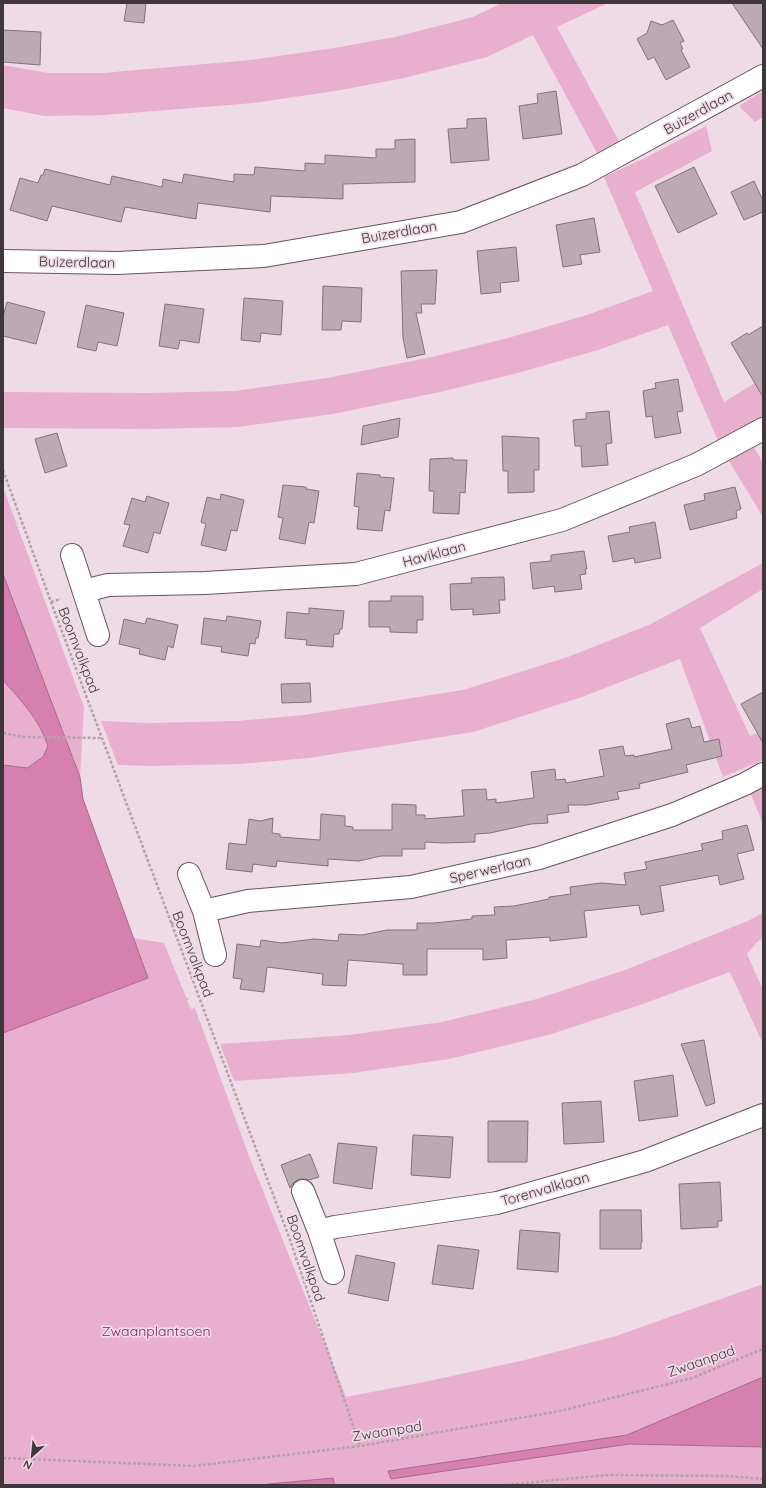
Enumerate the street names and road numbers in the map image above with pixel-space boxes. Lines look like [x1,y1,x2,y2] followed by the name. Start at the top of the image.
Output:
[660,86,736,138] street label: Buizerdlaan
[360,216,438,248] street label: Buizerdlaan
[39,252,115,272] street label: Buizerdlaan
[400,537,468,571] street label: Haviklaan
[54,604,104,696] street label: Boomvalkpad
[448,851,532,887] street label: Sperwerlaan
[168,908,218,1000] street label: Boomvalkpad
[499,1168,591,1210] street label: Torenvalklaan
[283,1212,329,1304] street label: Boomvalkpad
[665,1341,737,1381] street label: Zwaanpad
[351,1417,423,1445] street label: Zwaanpad

